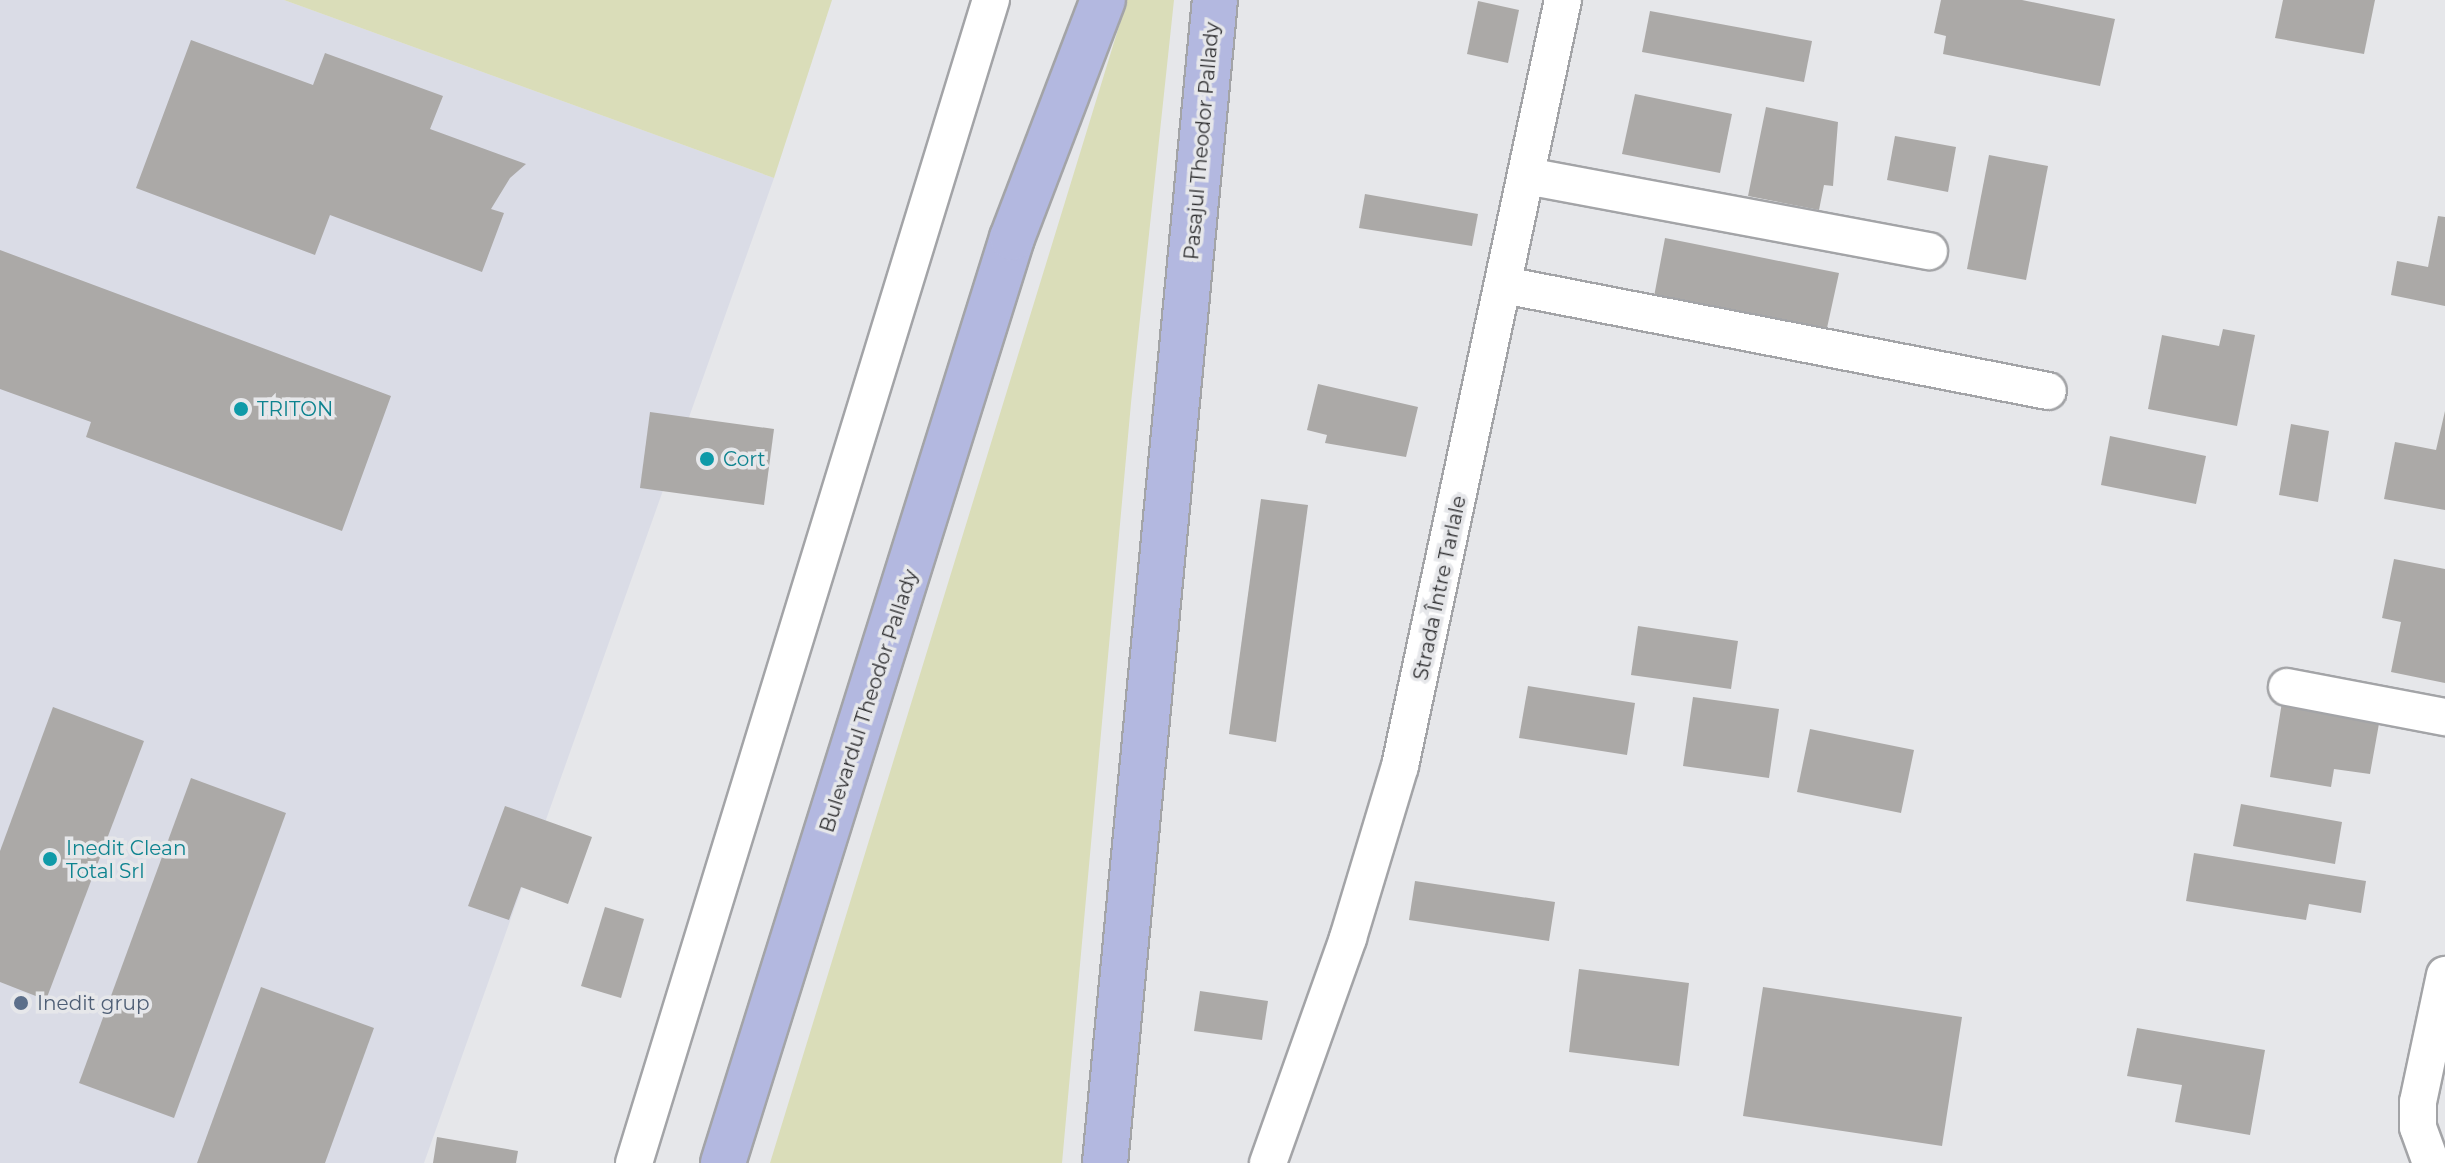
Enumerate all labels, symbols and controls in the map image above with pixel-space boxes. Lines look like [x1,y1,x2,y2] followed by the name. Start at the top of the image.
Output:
[1180,21,1224,261] street label: Pasajul Theodor Pallady
[257,397,333,421] place label: TRITON
[232,400,250,418] marker: TRITON
[723,447,766,471] place label: Cort
[698,450,716,468] marker: Cort
[1409,494,1471,682] street label: Strada Între Tarlale
[815,566,923,836] street label: Bulevardul Theodor Pallady
[66,836,186,883] place label: Inedit Clean Total Srl
[41,850,59,868] marker: Inedit Clean Total Srl
[37,991,149,1015] place label: Inedit grup
[12,994,30,1012] marker: Inedit grup

